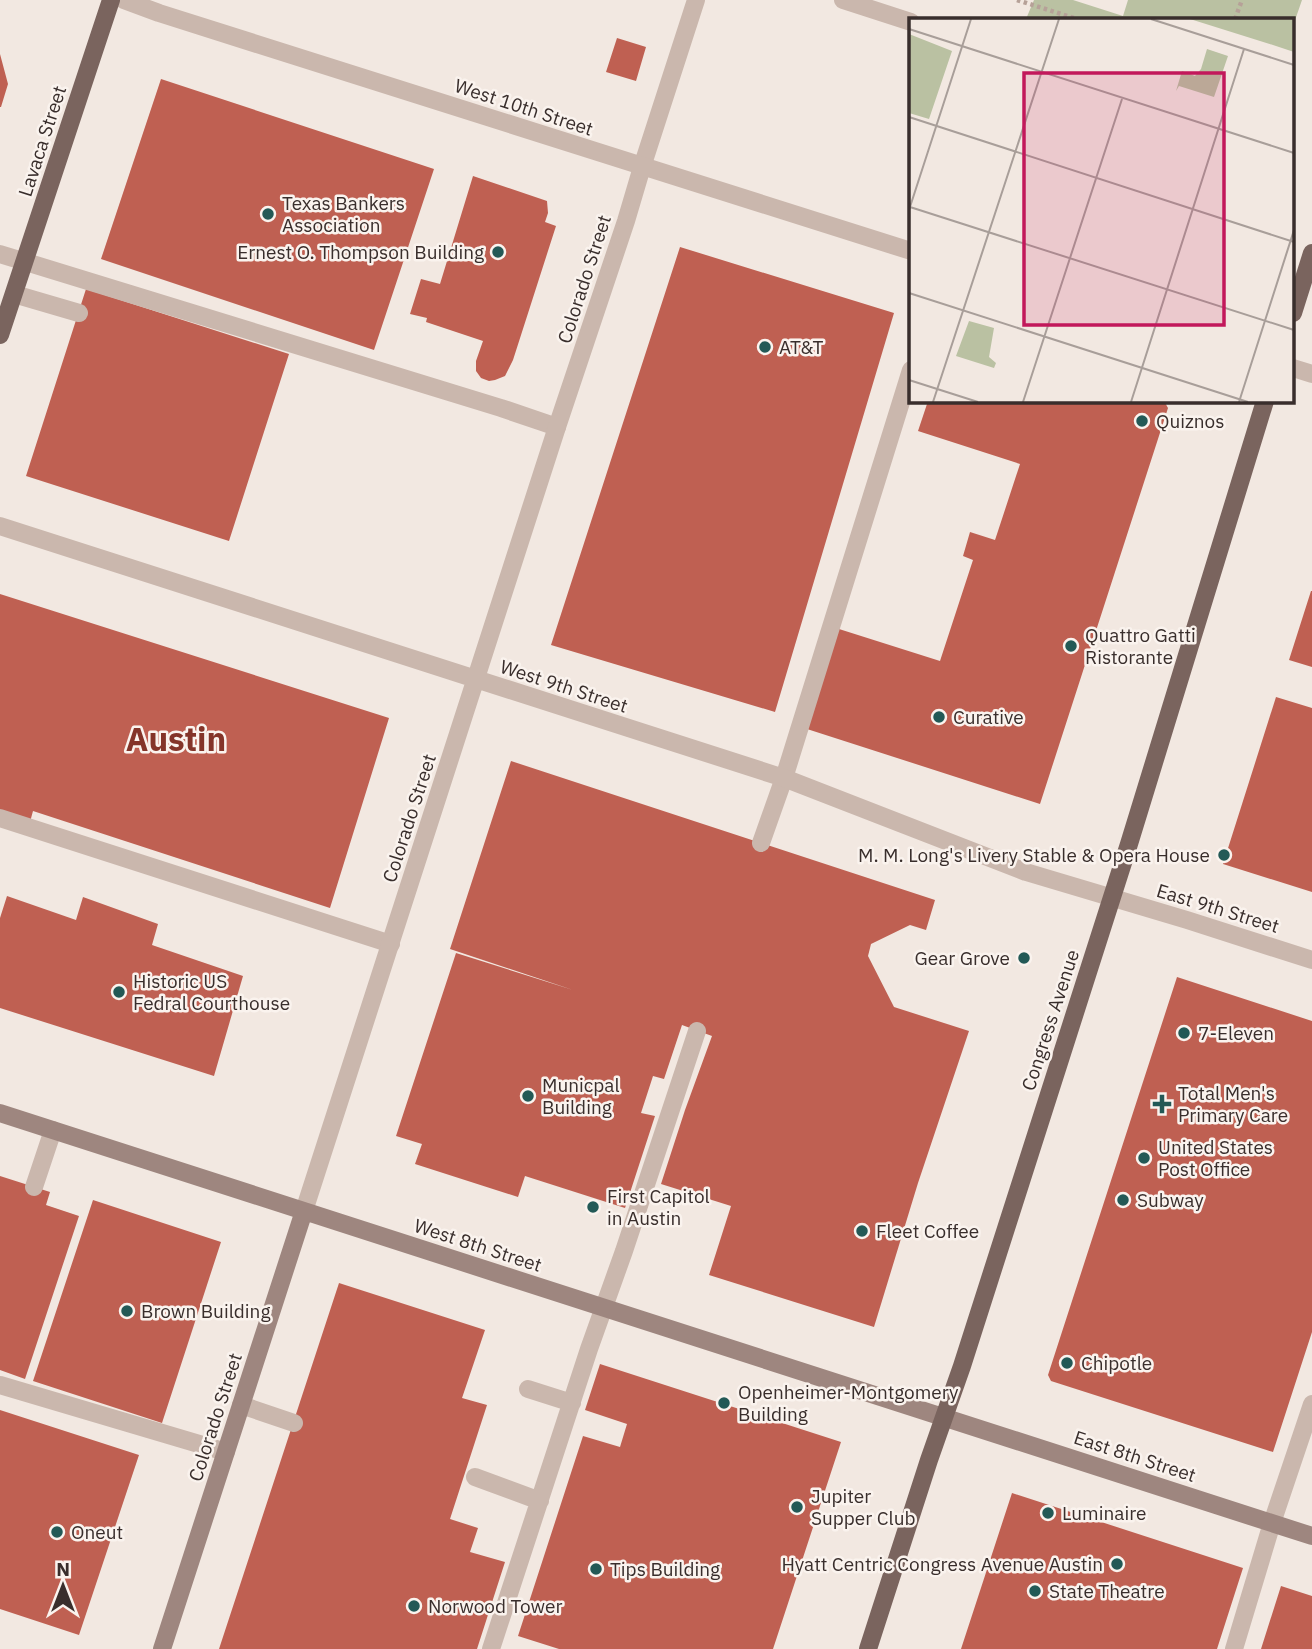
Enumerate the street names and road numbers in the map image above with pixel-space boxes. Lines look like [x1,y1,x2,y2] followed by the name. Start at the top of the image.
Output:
[452,73,596,141] street label: West 10th Street
[13,83,71,199] street label: Lavaca Street
[552,212,616,346] street label: Colorado Street
[497,654,631,718] street label: West 9th Street
[377,751,441,885] street label: Colorado Street
[1154,878,1282,938] street label: East 9th Street
[1016,946,1084,1094] street label: Congress Avenue
[411,1213,545,1277] street label: West 8th Street
[183,1350,247,1484] street label: Colorado Street
[1071,1425,1199,1487] street label: East 8th Street

